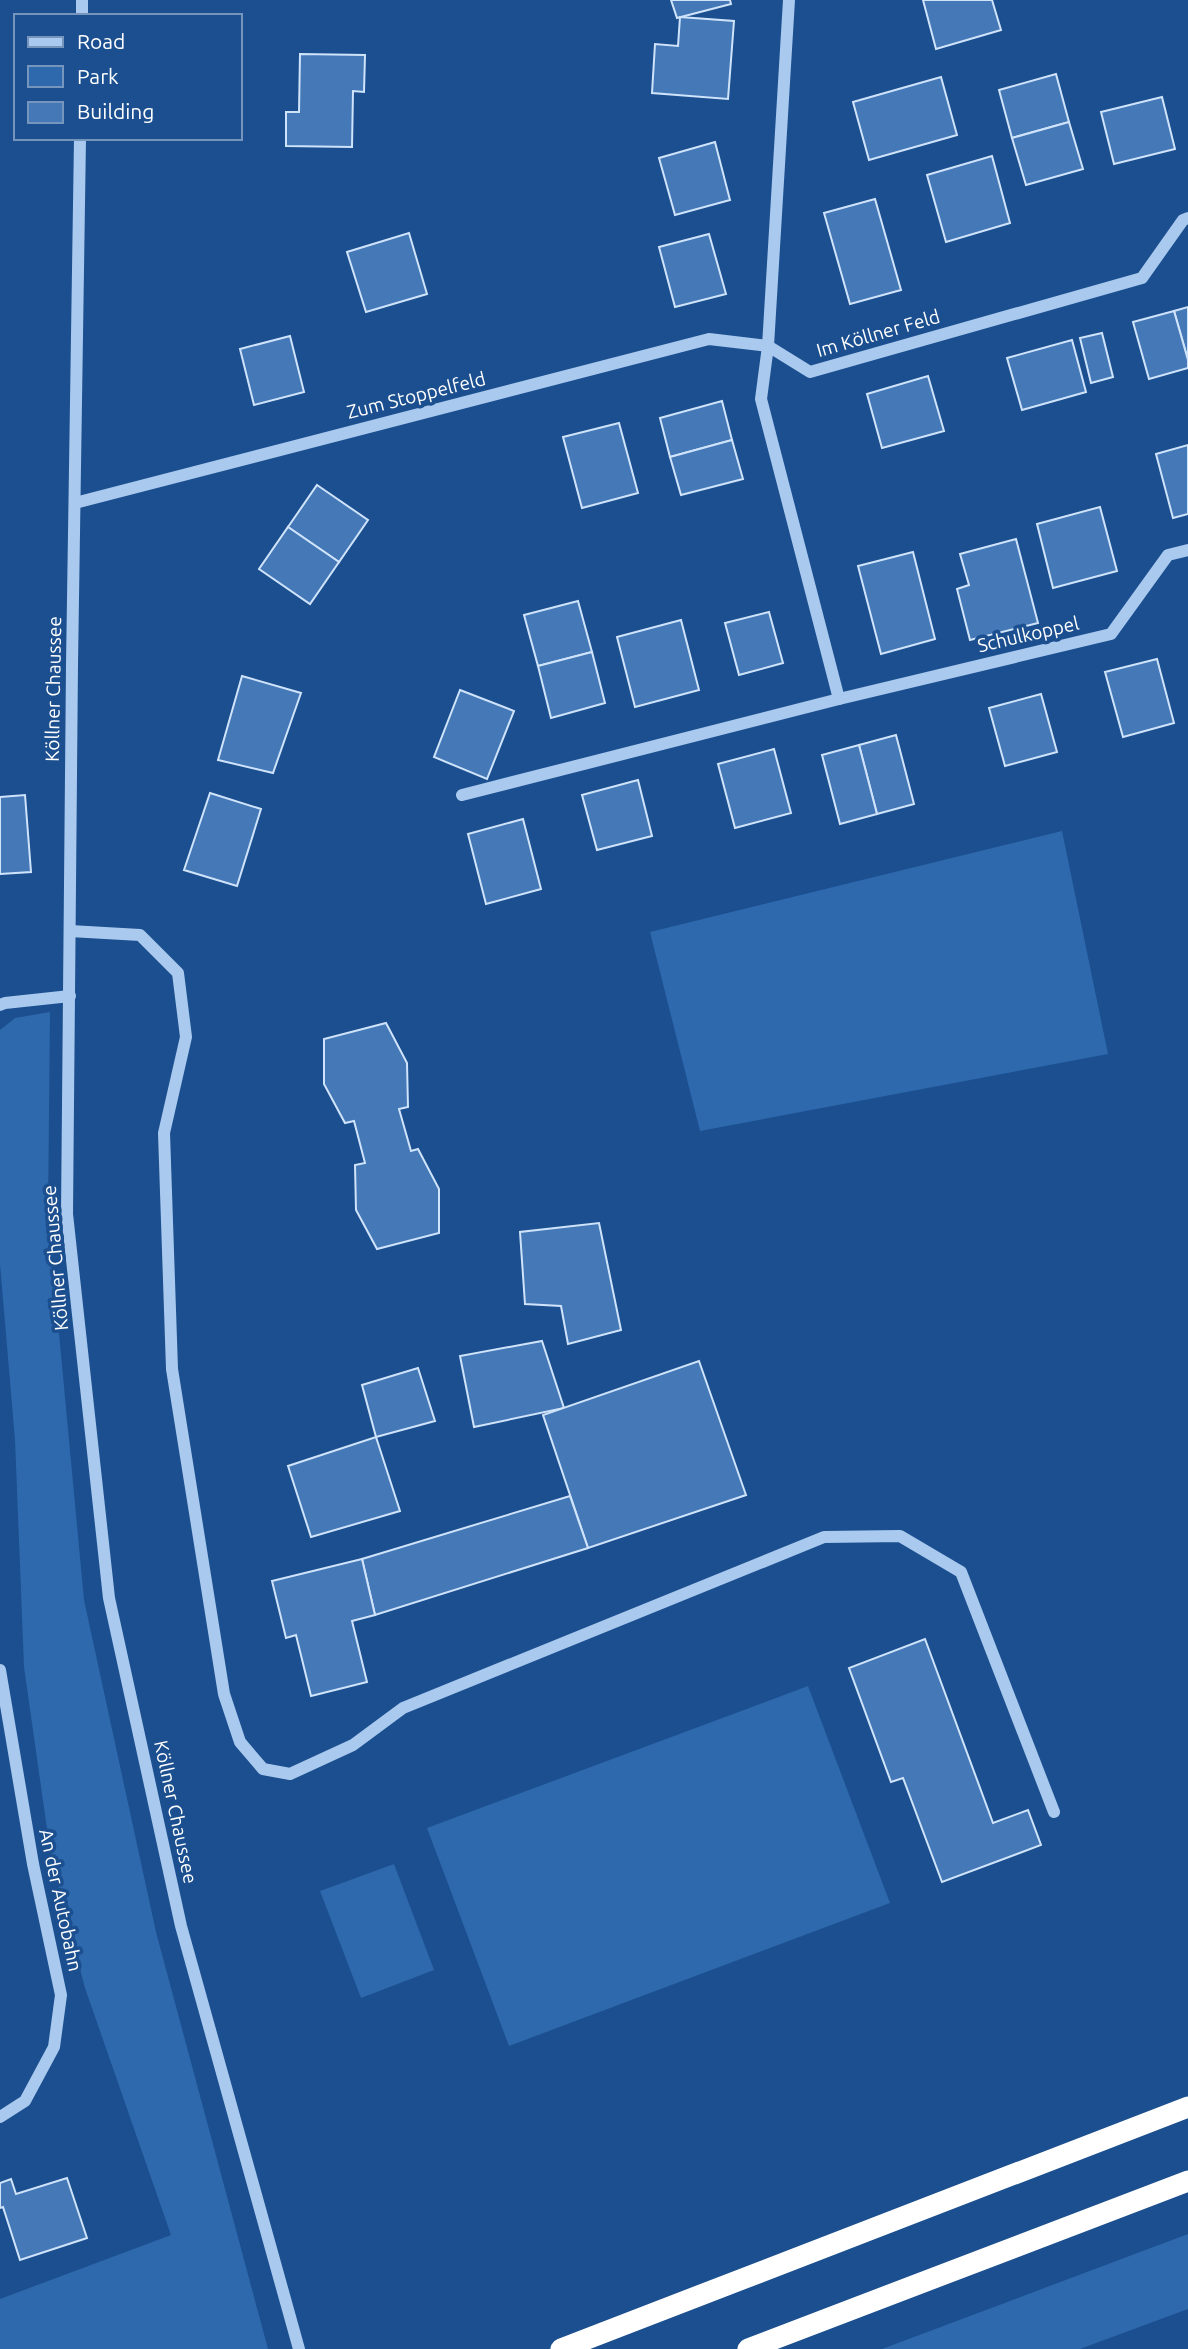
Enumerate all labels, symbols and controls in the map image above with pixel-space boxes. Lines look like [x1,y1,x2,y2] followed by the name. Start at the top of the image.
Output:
[14,14,242,140] legend
[77,29,125,53] text: Road
[77,64,119,88] text: Park
[77,99,154,123] text: Building
[814,305,942,361] street label: Im Köllner Feld
[344,367,488,423] street label: Zum Stoppelfeld
[975,612,1081,656] street label: Schulkoppel
[41,616,65,762] street label: Köllner Chaussee
[38,1184,72,1332] street label: Köllner Chaussee
[150,1738,202,1886] street label: Köllner Chaussee
[35,1827,87,1973] street label: An der Autobahn

